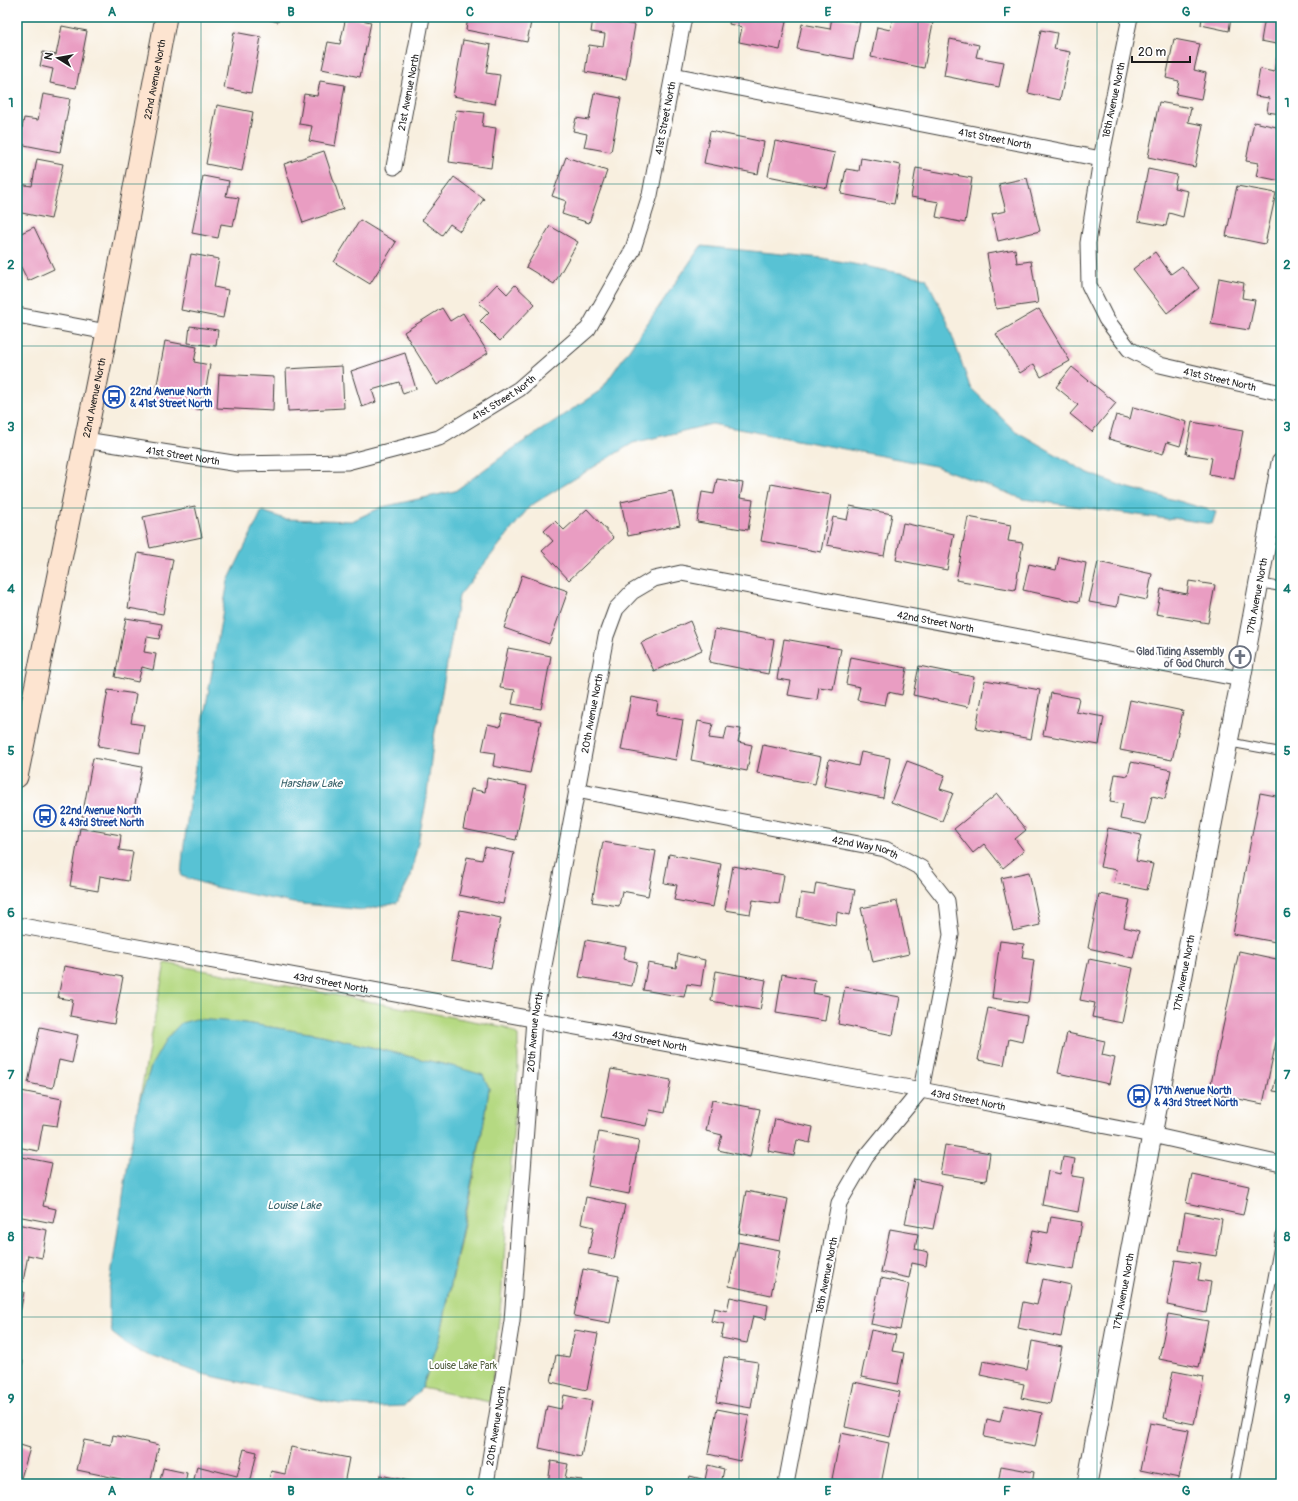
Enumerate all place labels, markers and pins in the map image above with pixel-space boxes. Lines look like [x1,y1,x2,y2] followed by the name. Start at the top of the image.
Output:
[101,384,127,410] bus stop icon: 22nd Avenue North & 41st Street North
[130,386,213,410] place label: 22nd Avenue North & 41st Street North
[1227,644,1253,670] church icon: Glad Tiding Assembly of God Church
[1136,646,1225,670] place label: Glad Tiding Assembly of God Church
[32,803,58,829] bus stop icon: 22nd Avenue North & 43rd Street North
[60,805,144,829] place label: 22nd Avenue North & 43rd Street North
[1126,1083,1152,1109] bus stop icon: 17th Avenue North & 43rd Street North
[1154,1085,1238,1109] place label: 17th Avenue North & 43rd Street North

